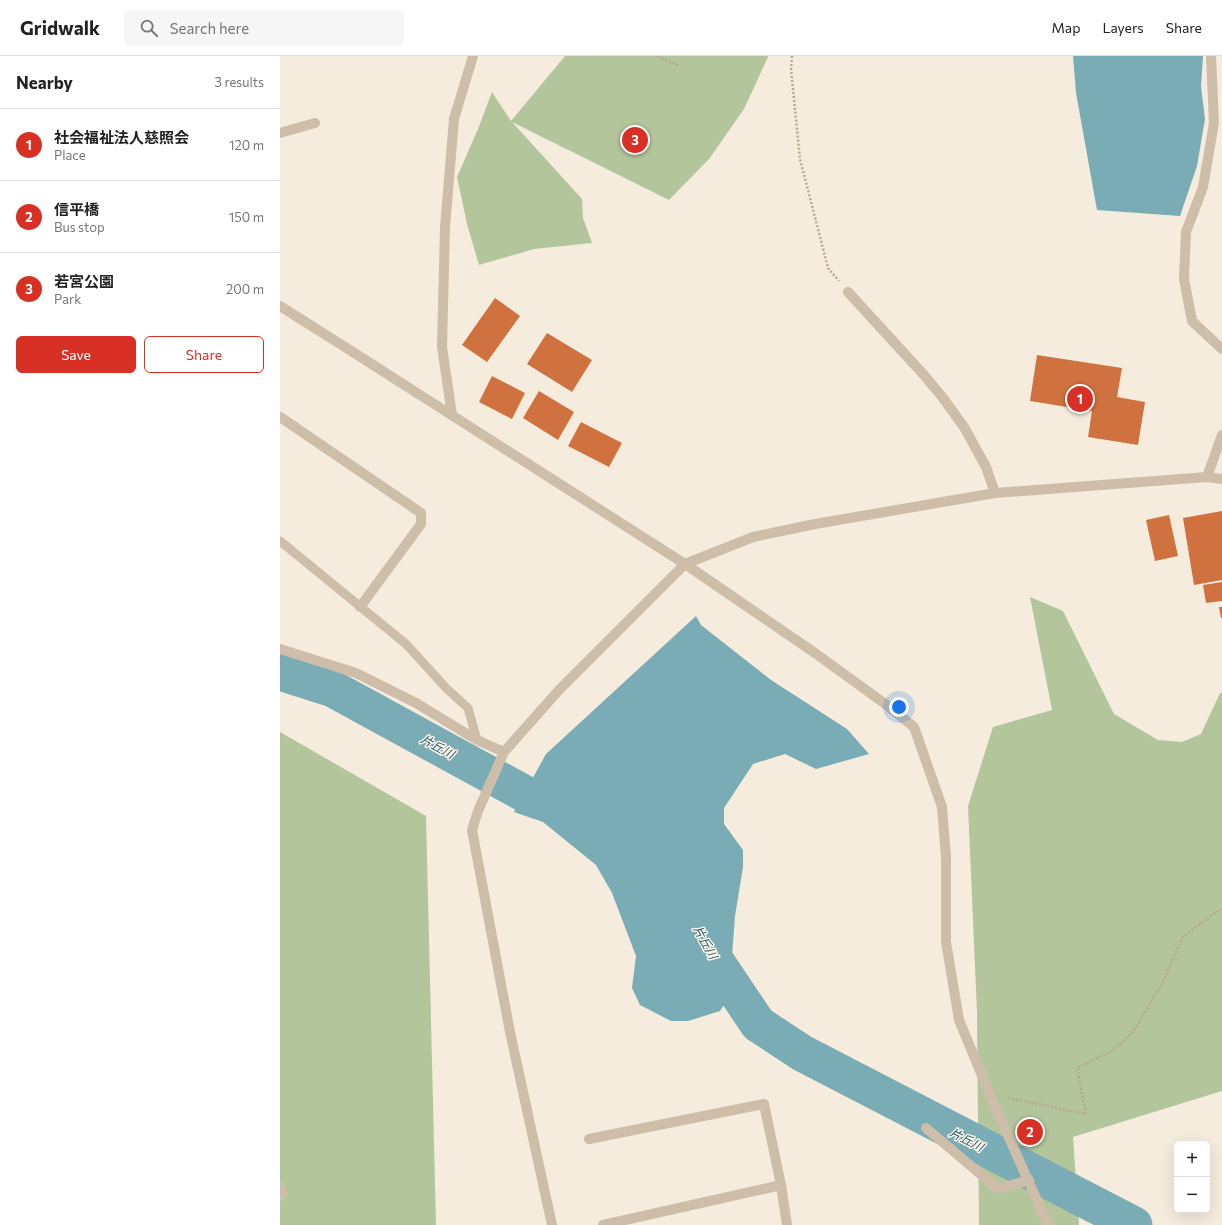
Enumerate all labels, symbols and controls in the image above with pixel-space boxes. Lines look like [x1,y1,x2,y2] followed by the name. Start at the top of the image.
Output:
[124,10,404,46] search box
[20,16,100,39] text: Gridwalk
[138,17,160,39] icon: search
[170,19,249,37] text: Search here
[1052,19,1080,36] text: Map
[1102,19,1144,36] text: Layers
[1166,19,1202,36] text: Share
[16,72,73,93] text: Nearby
[215,74,264,90] text: 3 results
[622,125,648,155] pin: 3
[54,128,189,146] text: 社会福祉法人慈照会
[26,137,32,153] text: 1
[229,137,264,153] text: 120 m
[54,147,86,163] text: Place
[54,200,99,218] text: 信平橋
[25,209,33,225] text: 2
[229,209,264,225] text: 150 m
[54,219,105,235] text: Bus stop
[54,272,114,290] text: 若宮公園
[25,281,33,297] text: 3
[226,281,264,297] text: 200 m
[54,291,81,307] text: Park
[16,336,136,373] button: Save
[144,336,264,373] button: Share
[1067,384,1093,414] pin: 1
[889,697,909,717] your location
[419,731,459,762] water label: 片丘川
[691,923,722,963] water label: 片丘川
[1017,1117,1043,1147] pin: 2
[948,1125,988,1154] water label: 片丘川
[1174,1141,1210,1213] map controls
[1174,1141,1210,1177] button: +
[1174,1177,1210,1213] button: −

